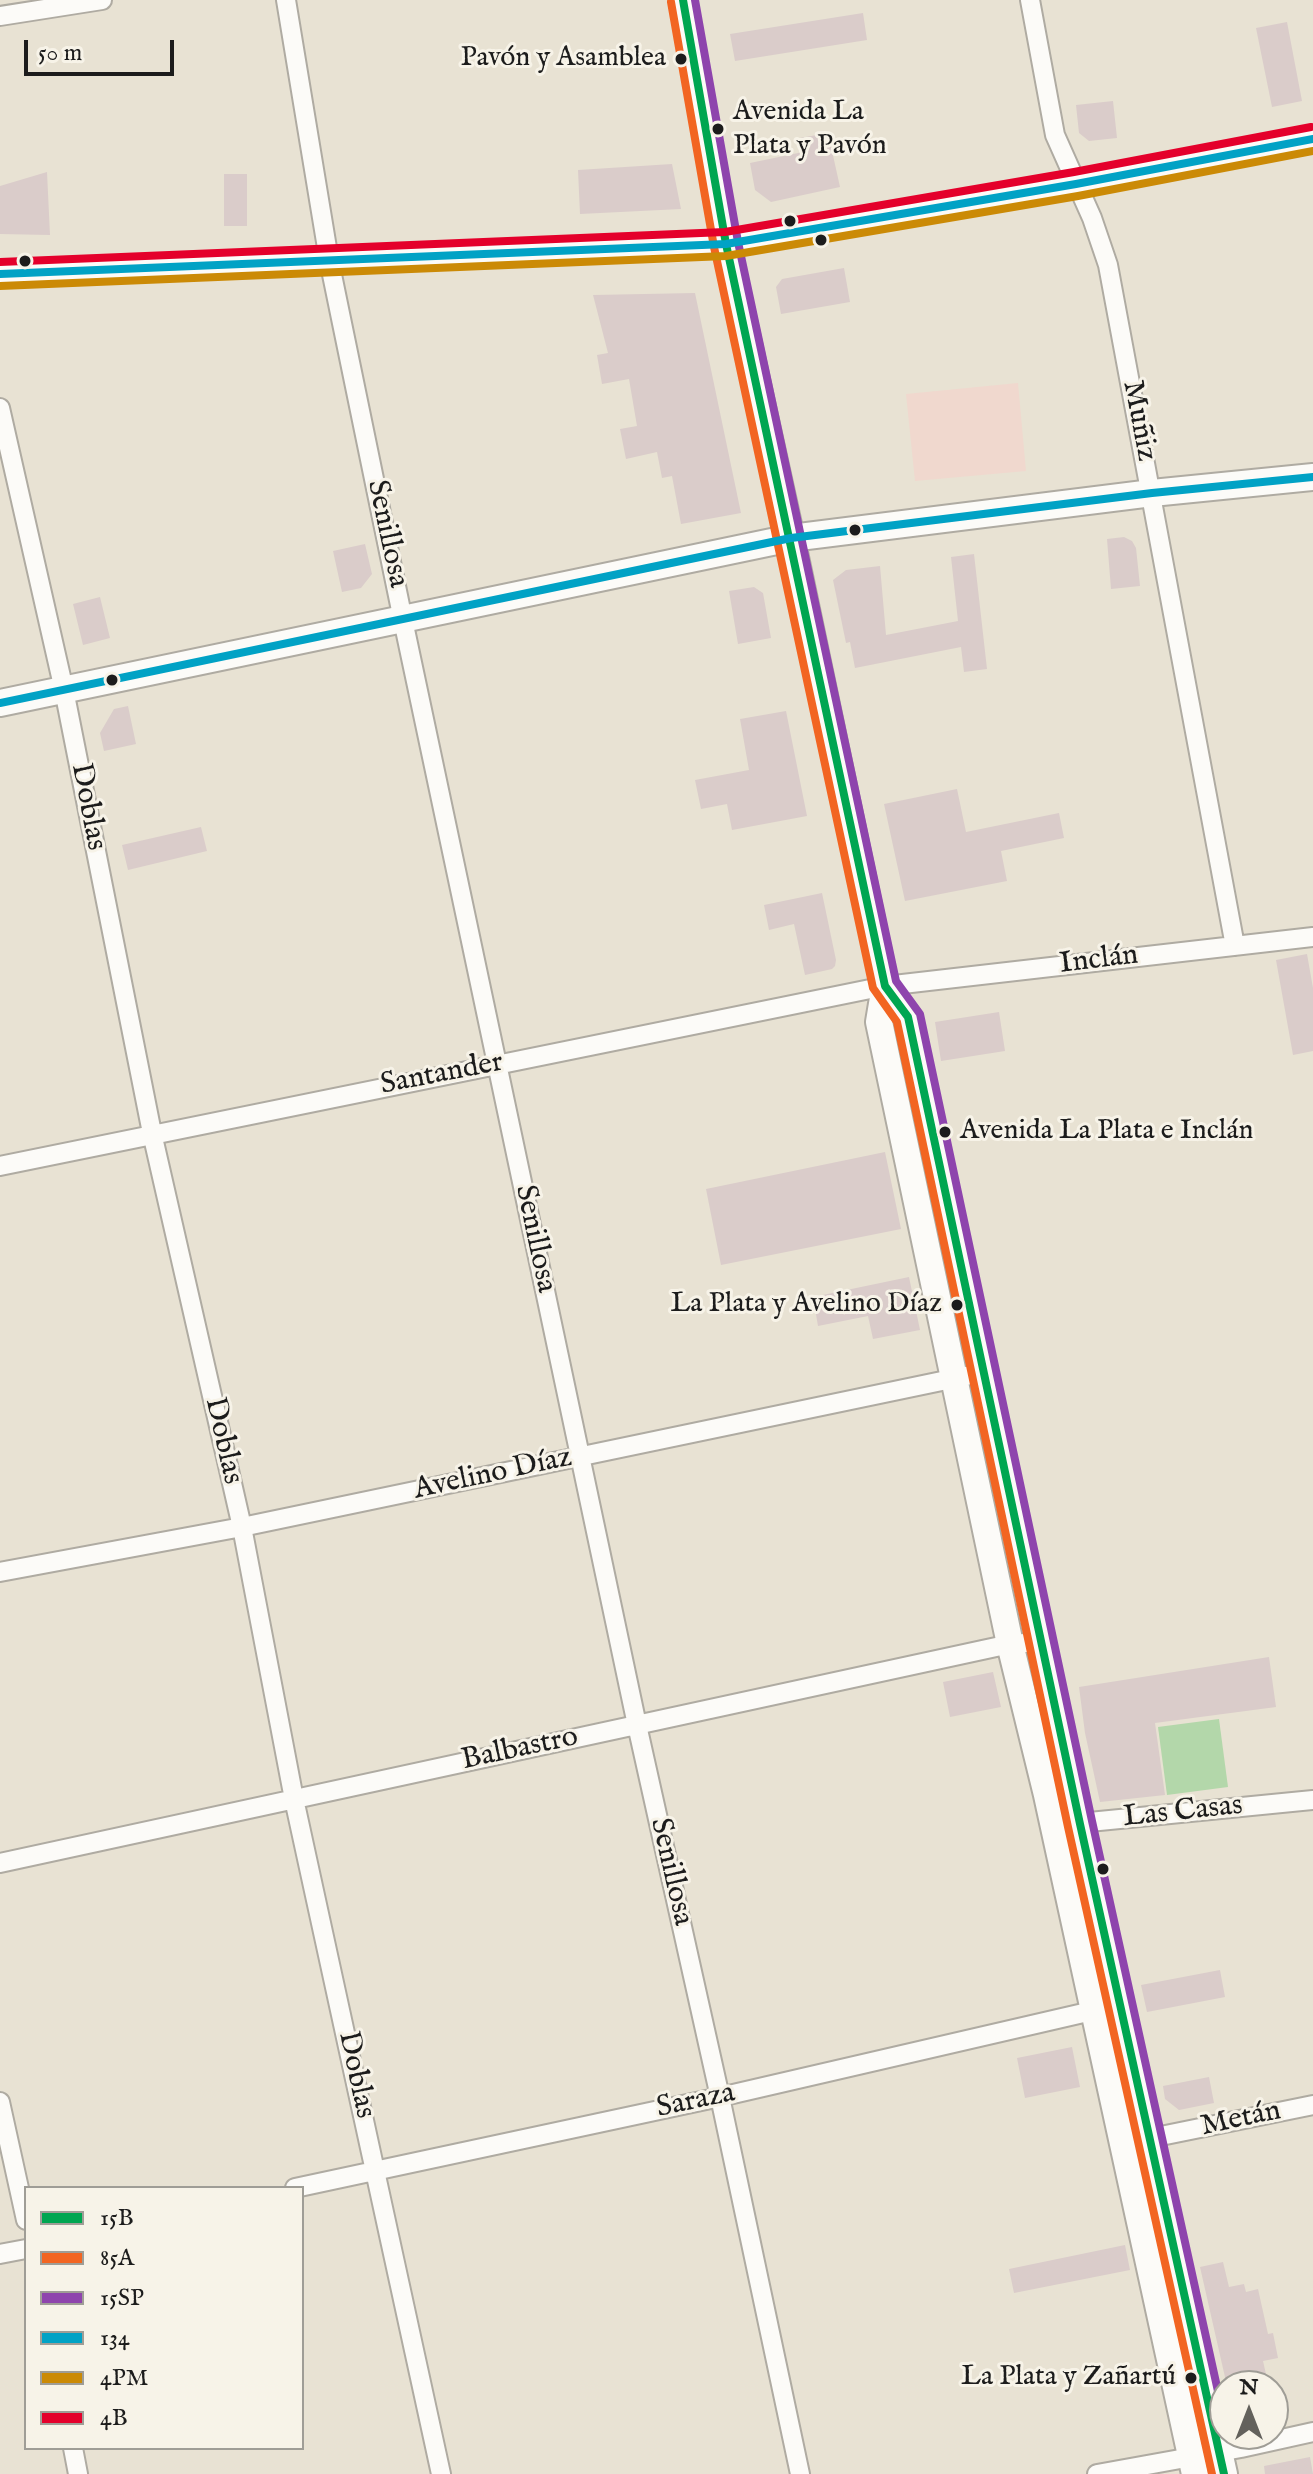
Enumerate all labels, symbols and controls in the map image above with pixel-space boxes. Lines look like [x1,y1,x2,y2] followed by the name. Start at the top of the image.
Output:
[28,24,178,74] scale bar
[38,38,82,69] text: 50 m
[460,42,666,76] place label: Pavón y Asamblea
[673,51,689,67] marker: Pavón y Asamblea
[733,96,887,162] place label: Avenida La Plata y Pavón
[710,121,726,137] marker: Avenida La Plata y Pavón
[782,213,798,229] unlabelled marker
[813,232,829,248] unlabelled marker
[17,253,33,269] unlabelled marker
[1113,378,1163,464] street label: Muñiz
[357,477,415,591] street label: Senillosa
[847,522,863,538] unlabelled marker
[104,672,120,688] unlabelled marker
[61,760,113,854] street label: Doblas
[1058,938,1140,984] street label: Inclán
[378,1045,506,1105] street label: Santander
[960,1115,1253,1149] place label: Avenida La Plata e Inclán
[937,1124,953,1140] marker: Avenida La Plata e Inclán
[505,1182,563,1296] street label: Senillosa
[670,1288,942,1322] place label: La Plata y Avelino Díaz
[949,1297,965,1313] marker: La Plata y Avelino Díaz
[195,1394,249,1488] street label: Doblas
[411,1441,575,1509] street label: Avelino Díaz
[459,1720,581,1780] street label: Balbastro
[1122,1789,1244,1837] street label: Las Casas
[640,1815,700,1929] street label: Senillosa
[1095,1861,1111,1877] unlabelled marker
[328,2028,382,2122] street label: Doblas
[654,2076,738,2128] street label: Saraza
[1198,2094,1284,2146] street label: Metán
[24,2186,304,2450] legend
[100,2203,134,2234] text: 15B
[100,2243,134,2274] text: 85A
[100,2283,144,2314] text: 15SP
[100,2323,130,2354] text: 134
[961,2361,1176,2395] place label: La Plata y Zañartú
[100,2363,148,2394] text: 4PM
[1183,2370,1199,2386] marker: La Plata y Zañartú
[1209,2370,1289,2450] north arrow
[1239,2374,1259,2402] text: N
[100,2403,128,2434] text: 4B

